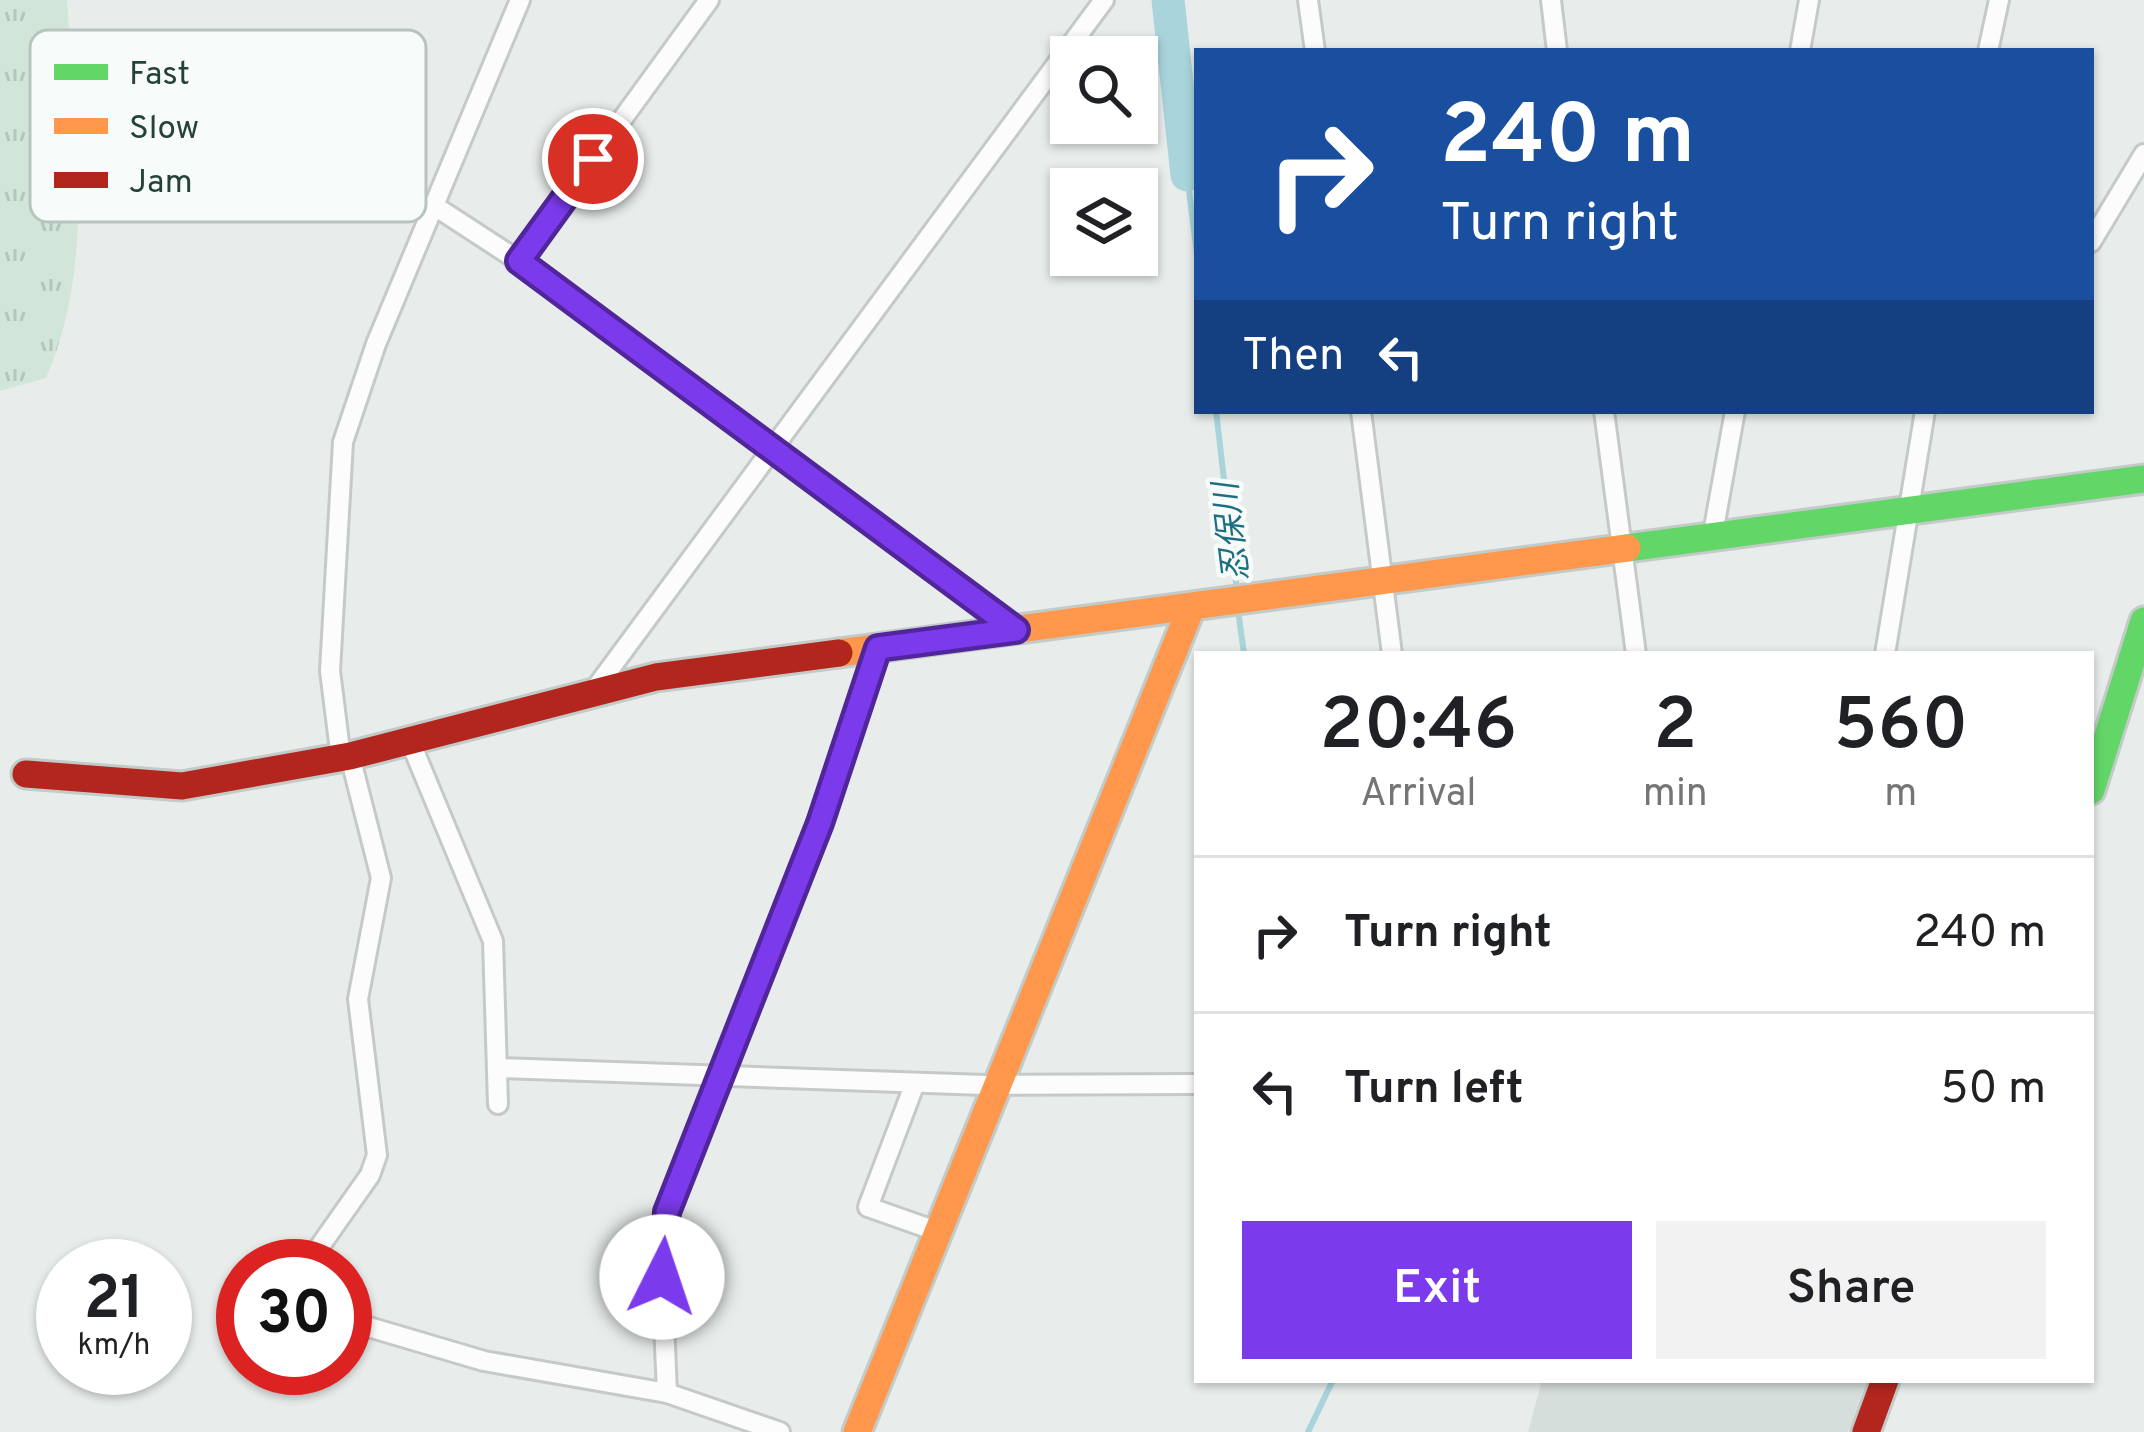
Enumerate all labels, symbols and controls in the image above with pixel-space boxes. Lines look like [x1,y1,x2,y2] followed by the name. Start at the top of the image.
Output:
[30,30,426,222] legend
[1050,36,1158,276] map controls
[1050,36,1158,144] button: search
[129,55,190,97] text: Fast
[1440,87,1695,193] text: 240 m
[1242,96,1398,252] icon: right
[542,108,644,210] pin
[129,109,199,151] text: Slow
[560,126,626,192] icon: arrive
[129,163,193,205] text: Jam
[1050,168,1158,276] button: layers
[1440,191,1679,260] text: Turn right
[1368,324,1434,390] icon: left
[1242,329,1344,386] text: Then
[1207,477,1261,583] water label: 忍保川
[1320,683,1517,775] text: 20:46
[1653,683,1697,775] text: 2
[1833,683,1968,775] text: 560
[1360,771,1477,820] text: Arrival
[1643,771,1708,820] text: min
[1884,771,1917,820] text: m
[1242,902,1308,968] icon: right
[1344,906,1552,963] text: Turn right
[1913,906,2046,963] text: 240 m
[1242,1058,1308,1124] icon: left
[1344,1062,1523,1119] text: Turn left
[1941,1062,2046,1119] text: 50 m
[599,1214,725,1340] position arrow
[1242,1221,1632,1359] button: Exit
[1656,1221,2046,1359] button: Share
[216,1239,372,1395] speed limit sign: 30
[84,1264,144,1340] text: 21
[78,1328,150,1365] text: km/h

